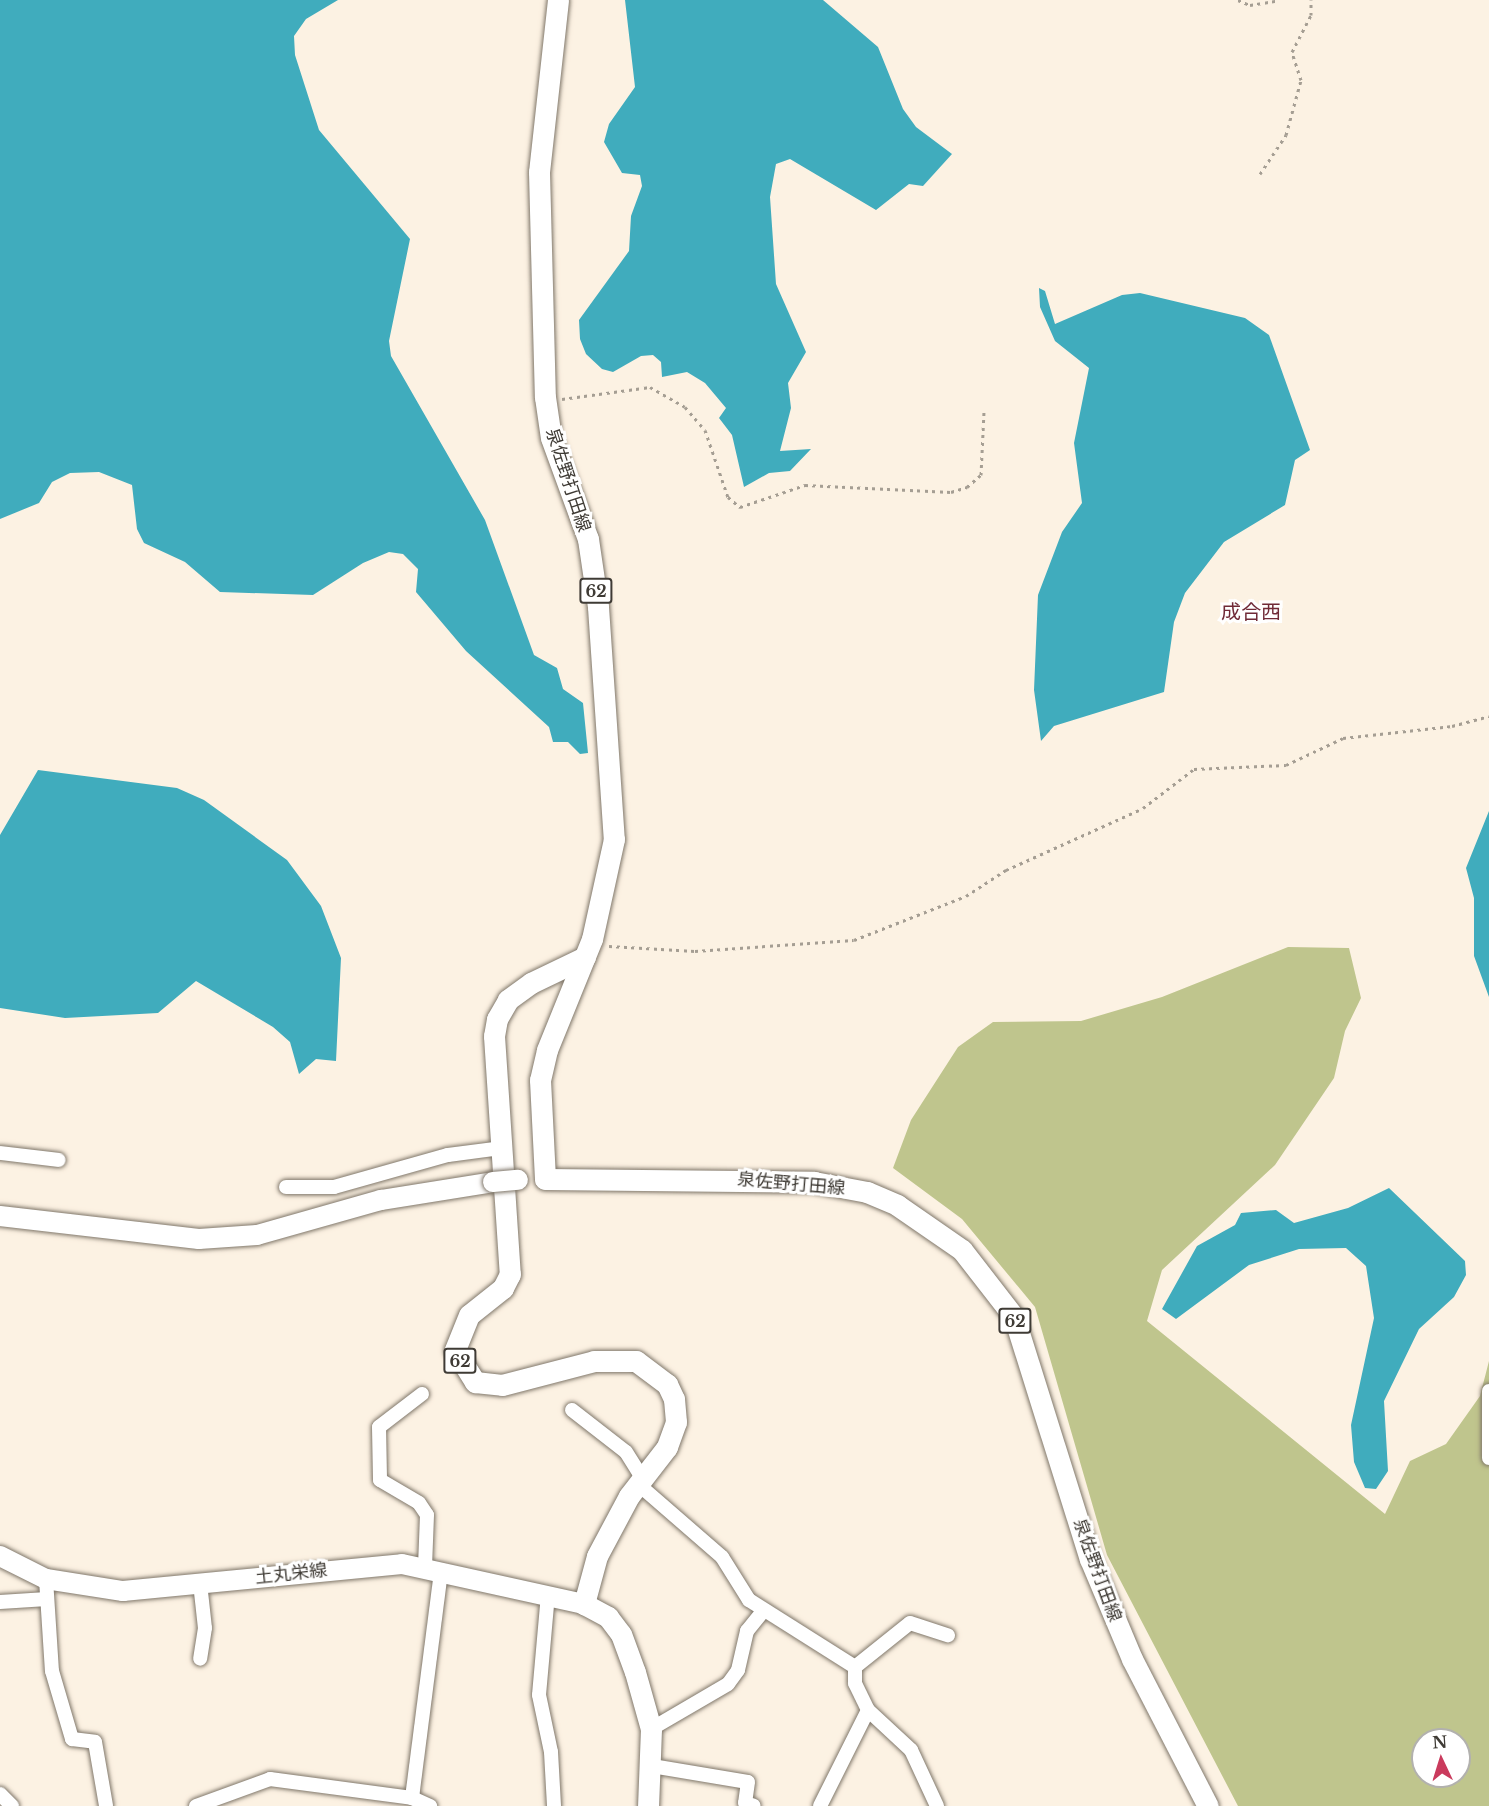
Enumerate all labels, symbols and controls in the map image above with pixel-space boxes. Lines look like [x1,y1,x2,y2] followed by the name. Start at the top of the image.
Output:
[541,425,595,535] street label: 泉佐野打田線
[578,578,614,604] road number: 62
[1221,600,1281,624] district label: 成合西
[736,1169,846,1199] street label: 泉佐野打田線
[997,1308,1033,1334] road number: 62
[442,1348,478,1374] road number: 62
[1068,1516,1126,1624] street label: 泉佐野打田線
[254,1559,328,1589] street label: 土丸栄線
[1411,1728,1471,1788] north arrow
[1432,1732,1448,1753] text: N

